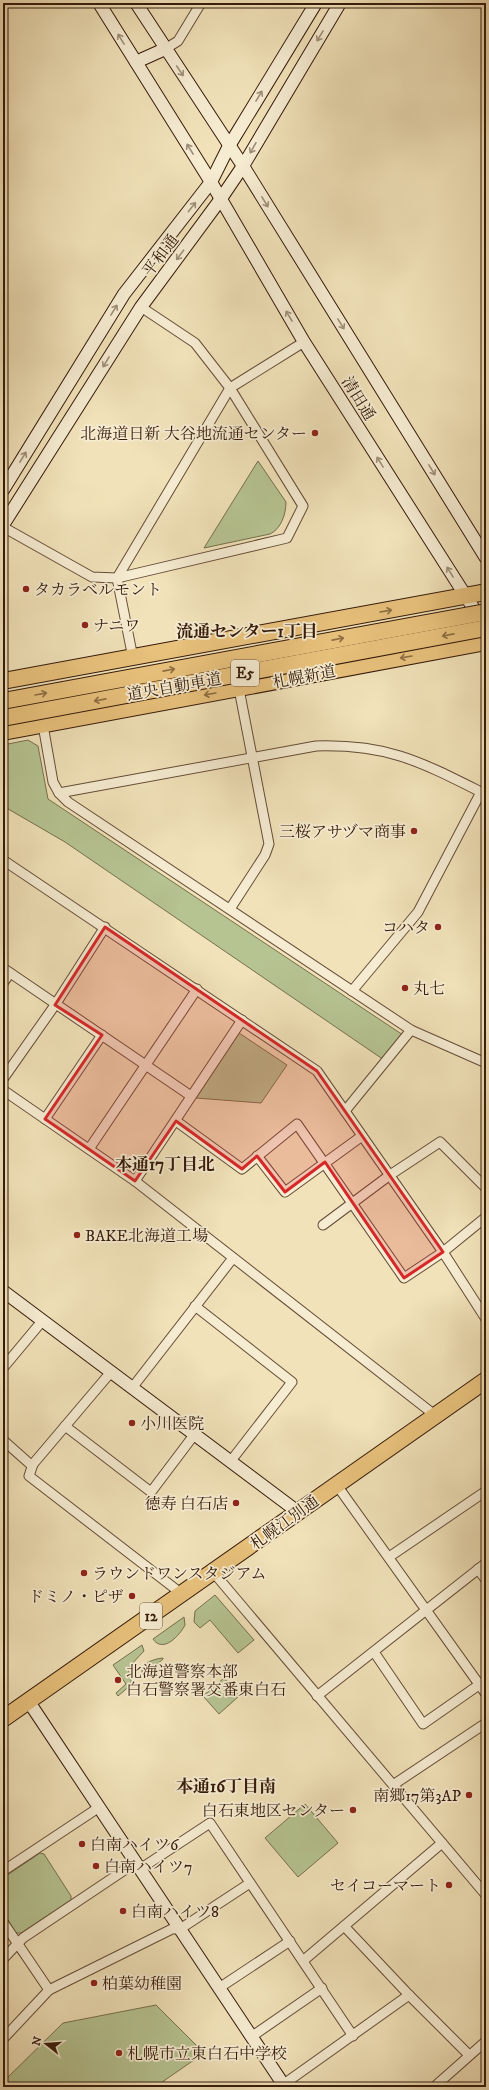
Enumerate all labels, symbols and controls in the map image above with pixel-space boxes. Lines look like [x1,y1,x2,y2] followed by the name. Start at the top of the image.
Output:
[316,30,324,42] one-way arrow
[117,34,125,45] one-way arrow
[176,66,184,77] one-way arrow
[255,91,263,102] one-way arrow
[248,141,256,153] one-way arrow
[186,144,194,155] one-way arrow
[261,196,269,207] one-way arrow
[187,201,196,212] one-way arrow
[138,230,183,281] street label: 平和通
[176,249,184,260] one-way arrow
[109,305,118,316] one-way arrow
[285,311,293,322] one-way arrow
[337,318,345,329] one-way arrow
[102,356,110,368] one-way arrow
[337,373,379,424] street label: 清田通
[80,424,307,444] place label: 北海道日新 大谷地流通センター
[310,428,320,438] marker: 北海道日新 大谷地流通センター
[20,451,28,463] one-way arrow
[376,457,384,468] one-way arrow
[428,464,436,476] one-way arrow
[445,566,453,578] one-way arrow
[34,580,162,600] place label: タカラベルモント
[21,584,31,594] marker: タカラベルモント
[379,607,392,615] one-way arrow
[93,616,140,636] place label: ナニワ
[80,620,90,630] marker: ナニワ
[176,621,318,643] district label: 流通センター1丁目
[442,631,455,639] one-way arrow
[331,635,344,643] one-way arrow
[400,653,413,661] one-way arrow
[231,660,259,686] road number: E5
[271,661,338,693] street label: 札幌新道
[162,666,175,674] one-way arrow
[125,669,223,705] street label: 道央自動車道
[34,690,47,698] one-way arrow
[204,690,217,698] one-way arrow
[94,696,107,704] one-way arrow
[279,822,406,842] place label: 三桜アサヅマ商事
[409,826,419,836] marker: 三桜アサヅマ商事
[382,918,430,938] place label: コハタ
[433,922,443,932] marker: コハタ
[413,979,445,999] place label: 丸七
[400,983,410,993] marker: 丸七
[115,1154,215,1176] district label: 本通17丁目北
[85,1226,208,1246] place label: BAKE北海道工場
[72,1230,82,1240] marker: BAKE北海道工場
[140,1414,204,1434] place label: 小川医院
[127,1418,137,1428] marker: 小川医院
[246,1491,323,1554] street label: 札幌江別通
[145,1494,228,1514] place label: 徳寿 白石店
[231,1498,241,1508] marker: 徳寿 白石店
[92,1564,266,1584] place label: ラウンドワンスタジアム
[79,1568,89,1578] marker: ラウンドワンスタジアム
[28,1587,124,1607] place label: ドミノ・ピザ
[127,1591,137,1601] marker: ドミノ・ピザ
[140,1603,162,1629] road number: 12
[126,1662,286,1700] place label: 北海道警察本部 白石警察署交番東白石
[113,1675,123,1685] marker: 北海道警察本部 白石警察署交番東白石
[176,1776,276,1798] district label: 本通16丁目南
[373,1786,461,1806] place label: 南郷17第3AP
[464,1790,474,1800] marker: 南郷17第3AP
[202,1801,345,1821] place label: 白石東地区センター
[348,1805,358,1815] marker: 白石東地区センター
[90,1835,179,1855] place label: 白南ハイツ6
[77,1839,87,1849] marker: 白南ハイツ6
[104,1857,192,1877] place label: 白南ハイツ7
[91,1861,101,1871] marker: 白南ハイツ7
[330,1876,441,1896] place label: セイコーマート
[444,1880,454,1890] marker: セイコーマート
[131,1902,219,1922] place label: 白南ハイツ8
[118,1906,128,1916] marker: 白南ハイツ8
[102,1974,182,1994] place label: 柏葉幼稚園
[89,1978,99,1988] marker: 柏葉幼稚園
[26,2024,66,2064] north arrow
[29,2035,45,2048] text: N
[127,2044,287,2064] place label: 札幌市立東白石中学校
[114,2048,124,2058] marker: 札幌市立東白石中学校

